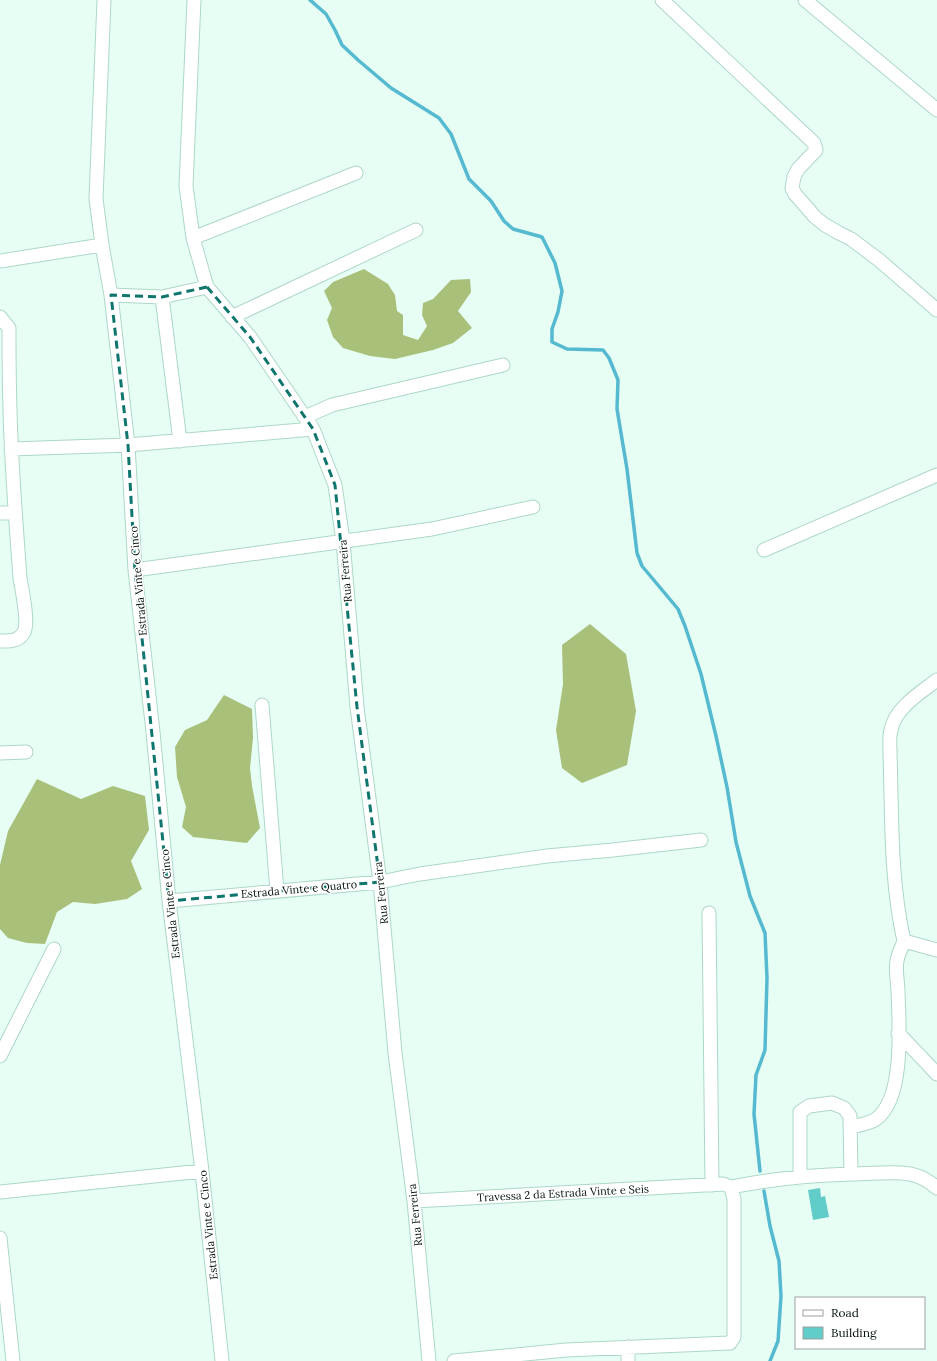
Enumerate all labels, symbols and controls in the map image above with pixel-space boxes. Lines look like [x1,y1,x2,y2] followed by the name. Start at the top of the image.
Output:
[126,526,150,636] street label: Estrada Vinte e Cinco
[335,539,355,603] street label: Rua Ferreira
[157,849,183,959] street label: Estrada Vinte e Cinco
[371,861,391,925] street label: Rua Ferreira
[240,877,358,901] street label: Estrada Vinte e Quatro
[195,1170,221,1280] street label: Estrada Vinte e Cinco
[477,1182,649,1204] street label: Travessa 2 da Estrada Vinte e Seis
[405,1183,425,1247] street label: Rua Ferreira
[795,1297,925,1349] legend
[831,1305,859,1320] text: Road
[831,1325,877,1340] text: Building

